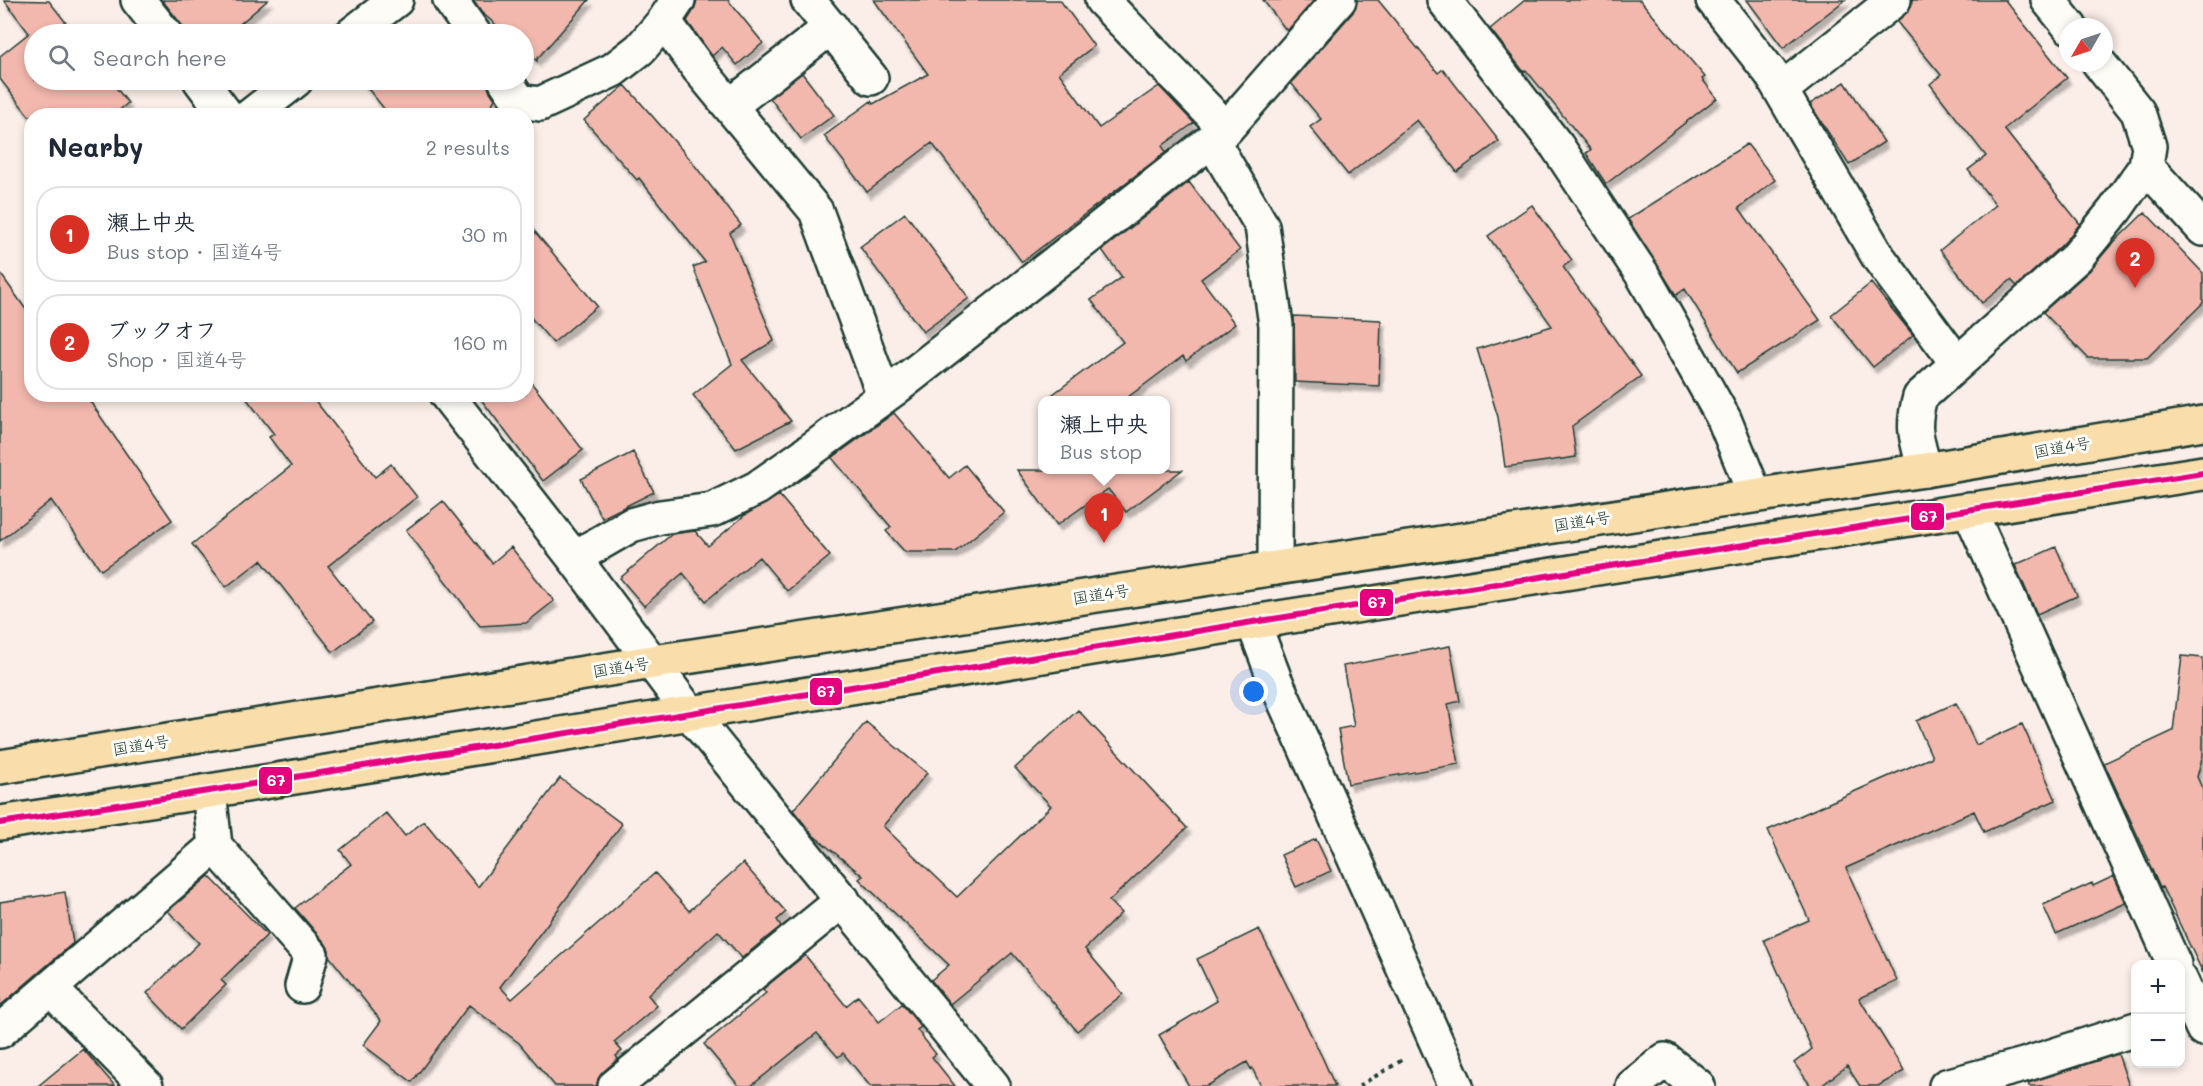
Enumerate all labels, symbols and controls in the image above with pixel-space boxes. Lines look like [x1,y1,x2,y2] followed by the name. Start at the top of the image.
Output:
[2059,18,2113,72] north arrow
[24,24,534,90] search box
[45,41,78,74] icon: search
[93,43,227,72] text: Search here
[48,130,143,164] text: Nearby
[426,134,510,160] text: 2 results
[107,207,195,236] text: 瀬上中央
[65,221,74,247] text: 1
[462,221,508,247] text: 30 m
[107,238,282,264] text: Bus stop · 国道4号
[2116,238,2154,288] pin: 2
[107,315,217,344] text: ブックオフ
[64,329,75,355] text: 2
[452,329,508,355] text: 160 m
[107,346,247,372] text: Shop · 国道4号
[1038,396,1170,474] popup
[1060,409,1148,438] text: 瀬上中央
[2032,431,2092,462] street label: 国道4号
[1060,438,1142,464] text: Bus stop
[1084,494,1124,543] pin: 1
[1910,502,1945,531] line badge: 67
[1919,505,1937,526] text: 67
[1552,506,1612,535] street label: 国道4号
[1071,579,1131,608] street label: 国道4号
[1359,588,1394,617] line badge: 67
[1368,591,1386,612] text: 67
[591,652,651,681] street label: 国道4号
[809,677,843,706] line badge: 67
[1239,677,1268,706] your location
[817,680,835,701] text: 67
[111,730,171,759] street label: 国道4号
[258,766,293,795] line badge: 67
[267,769,285,790] text: 67
[2131,960,2185,1068] map controls
[2131,960,2185,1014] button: +
[2131,1014,2185,1068] button: −

